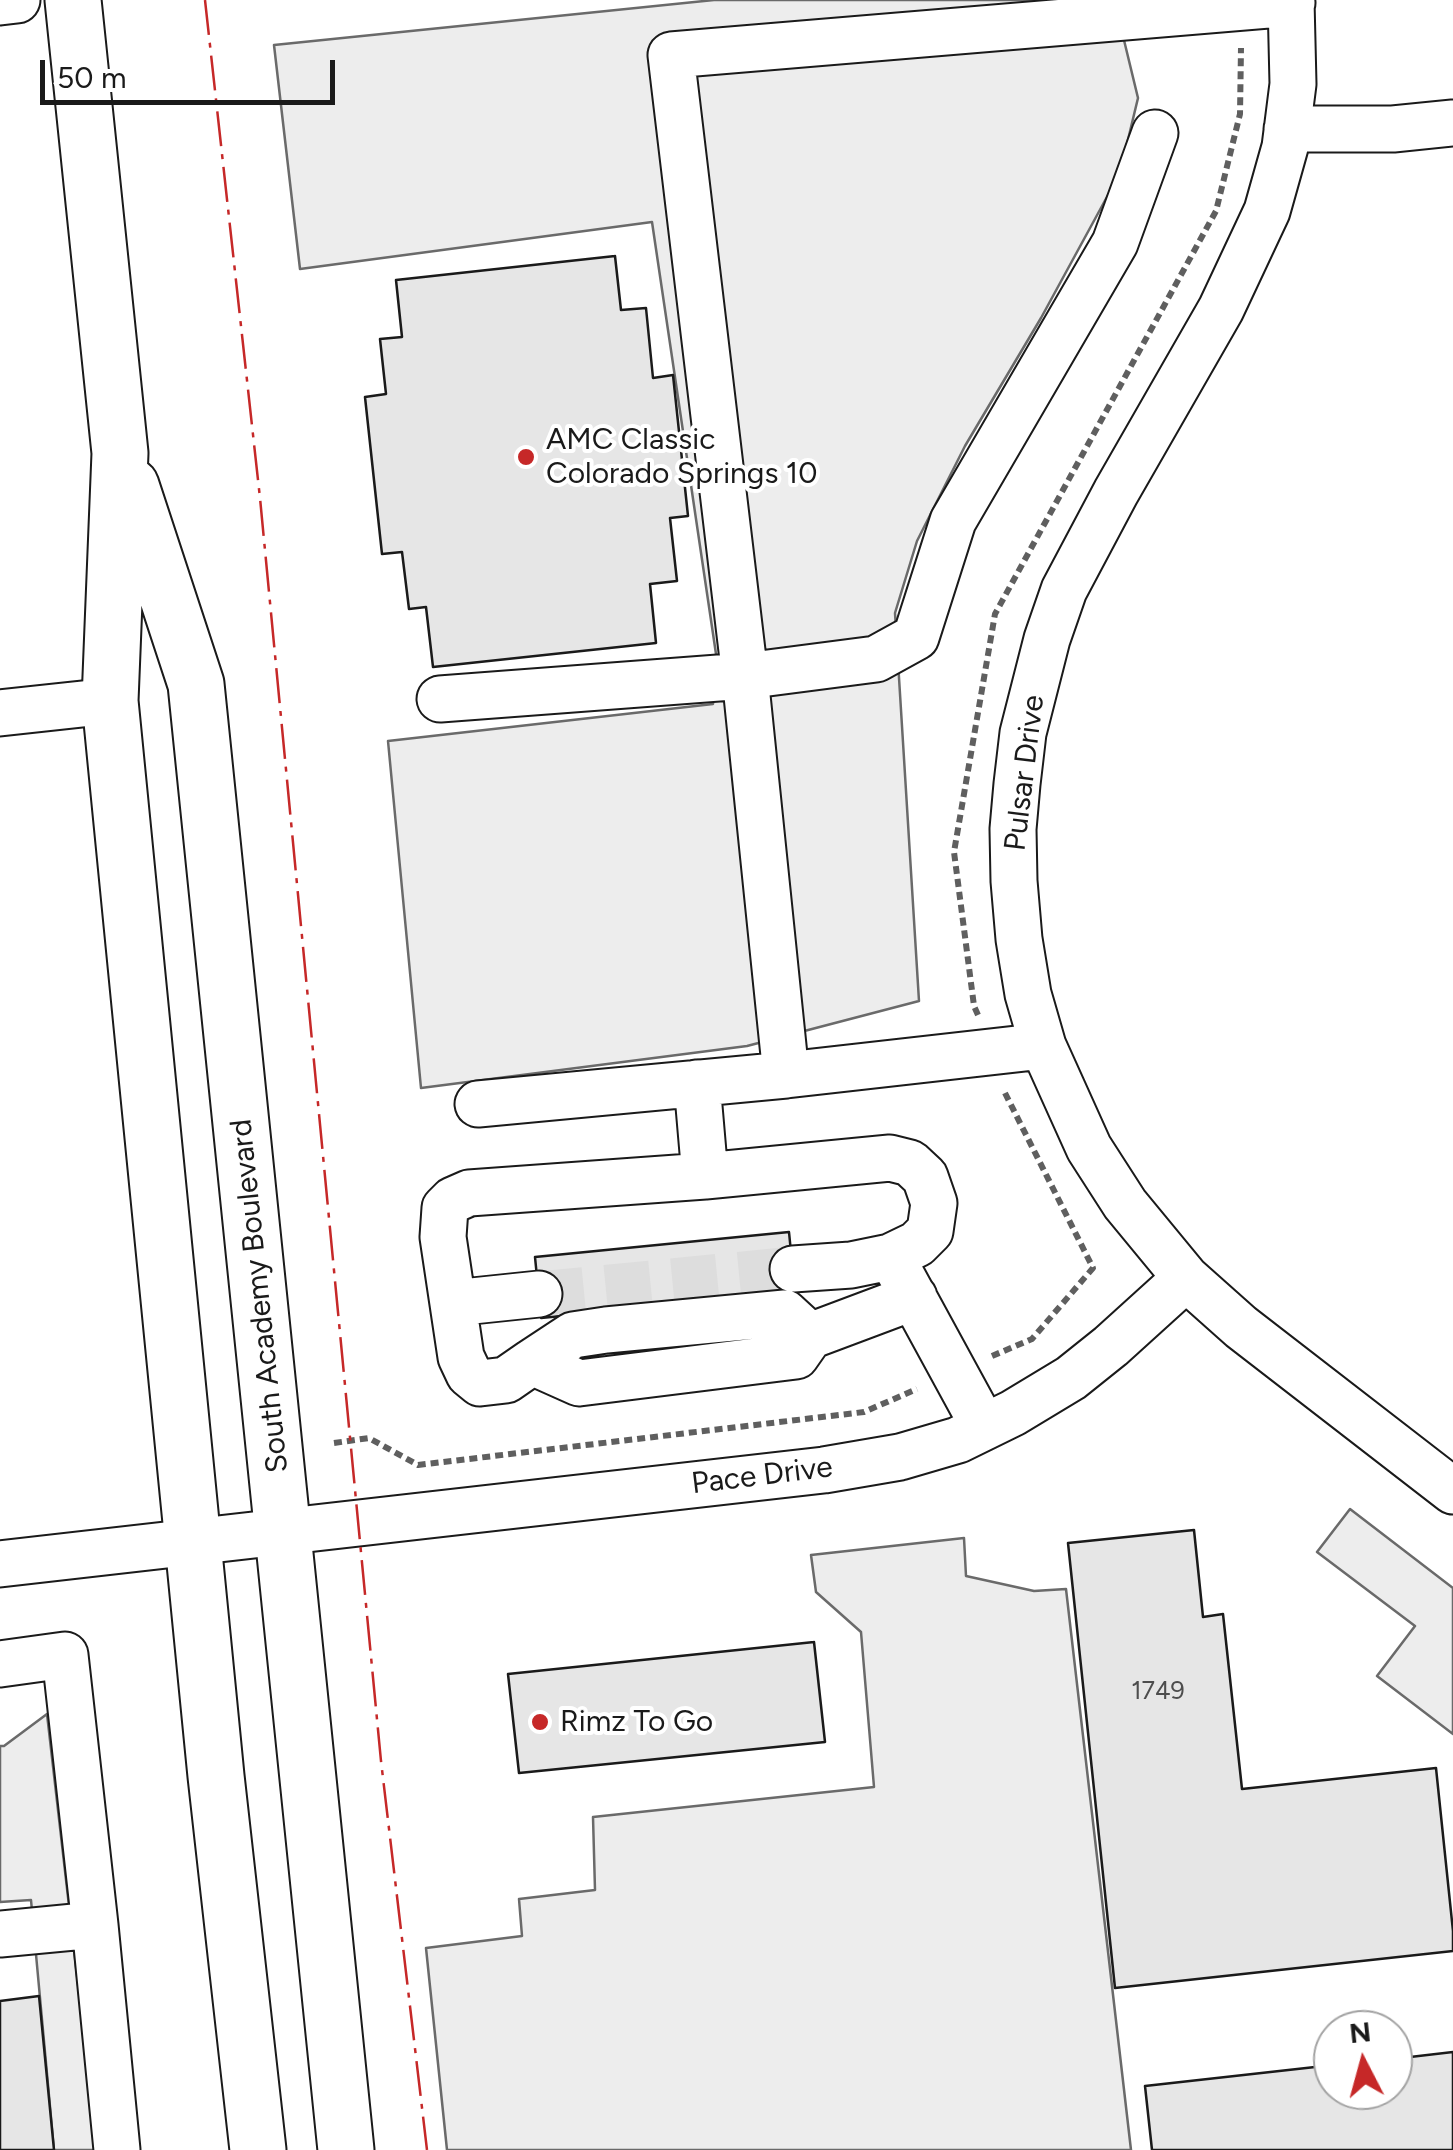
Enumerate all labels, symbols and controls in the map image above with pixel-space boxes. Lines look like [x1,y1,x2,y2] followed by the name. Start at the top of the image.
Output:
[45,40,340,102] scale bar
[57,59,126,96] text: 50 m
[546,422,817,492] place label: AMC Classic Colorado Springs 10
[515,446,537,468] marker: AMC Classic Colorado Springs 10
[998,693,1052,853] street label: Pulsar Drive
[224,1117,296,1475] street label: South Academy Boulevard
[689,1449,835,1503] street label: Pace Drive
[1131,1677,1185,1707] house number: 1749
[560,1704,713,1740] place label: Rimz To Go
[529,1711,551,1733] marker: Rimz To Go
[1313,2010,1413,2110] north arrow
[1348,2014,1373,2050] text: N

